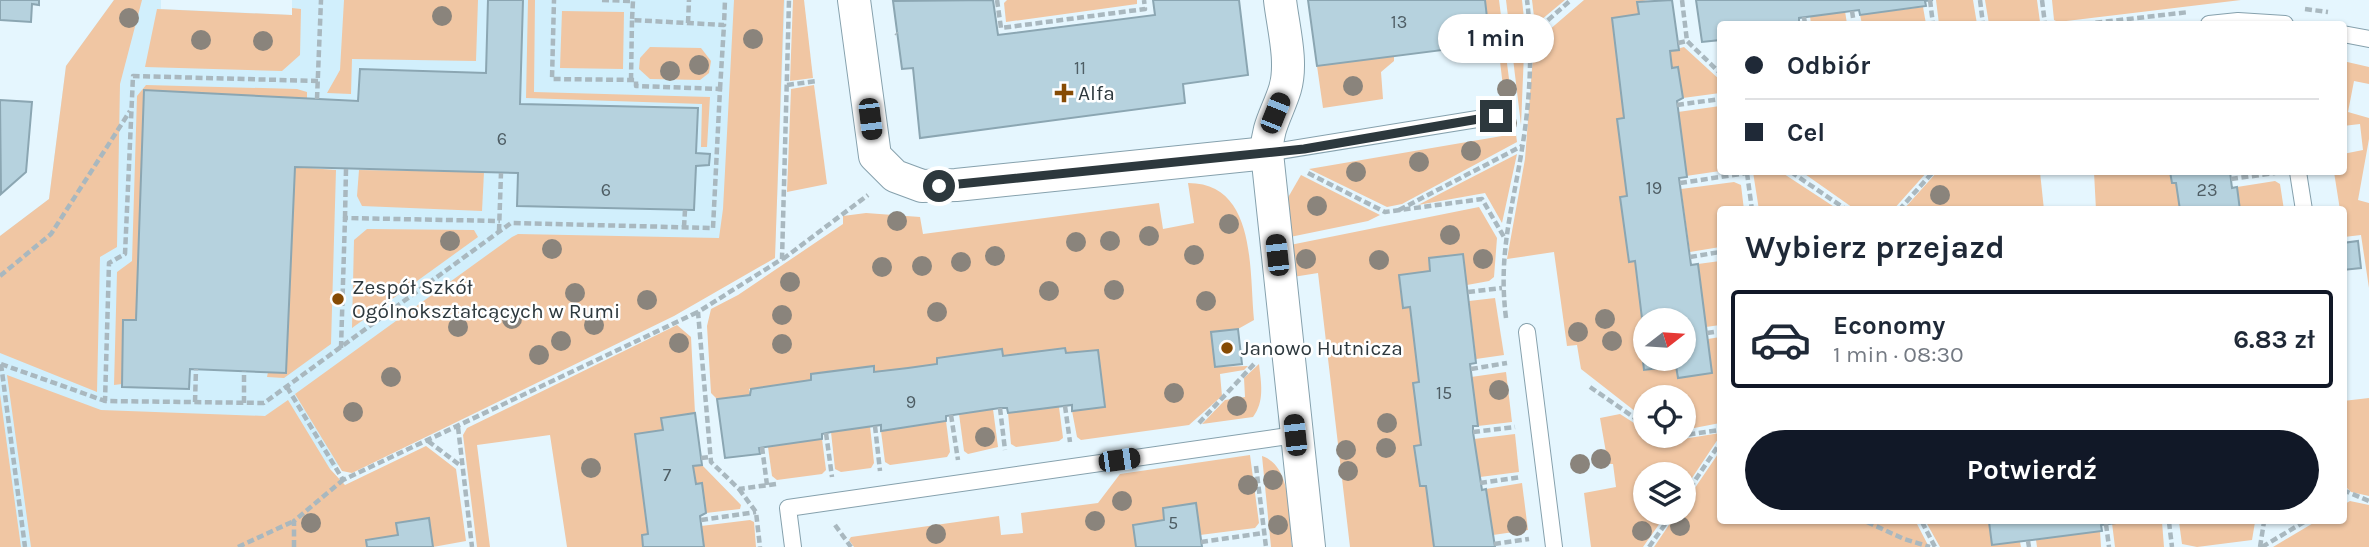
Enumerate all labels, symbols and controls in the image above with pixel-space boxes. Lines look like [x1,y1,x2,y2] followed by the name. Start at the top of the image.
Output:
[1391,11,1407,33] house number: 13
[1438,15,1554,64] callout: 1 min
[1467,25,1525,52] text: 1 min
[1787,50,1870,81] text: Odbiór
[1074,57,1086,79] house number: 11
[1078,81,1115,105] place label: Alfa
[1056,85,1072,101] marker: Alfa
[1258,90,1293,136] car
[858,97,883,141] car
[1480,100,1512,132] route end
[1787,117,1825,148] text: Cel
[497,128,507,150] house number: 6
[923,170,955,202] route start
[1646,177,1662,199] house number: 19
[601,179,611,201] house number: 6
[2196,179,2218,201] house number: 23
[1745,229,2005,266] text: Wybierz przejazd
[1265,233,1290,277] car
[352,275,620,323] place label: Zespół Szkół Ogólnokształcących w Rumi
[330,291,346,307] marker: Zespół Szkół Ogólnokształcących w Rumi
[1633,308,1696,371] north arrow
[1633,308,1696,525] map controls
[1749,308,1812,371] icon: car
[1833,310,1945,341] text: Economy
[2233,324,2315,355] text: 6.83 zł
[1241,336,1403,360] place label: Janowo Hutnicza
[1219,340,1235,356] marker: Janowo Hutnicza
[1833,341,1964,368] text: 1 min · 08:30
[1436,382,1452,404] house number: 15
[1633,385,1696,448] button: locate
[906,391,916,413] house number: 9
[1283,413,1308,457] car
[1745,430,2319,510] button: Potwierdź
[1097,447,1142,473] car
[1633,462,1696,525] button: layers
[663,464,672,486] house number: 7
[1168,512,1178,534] house number: 5

